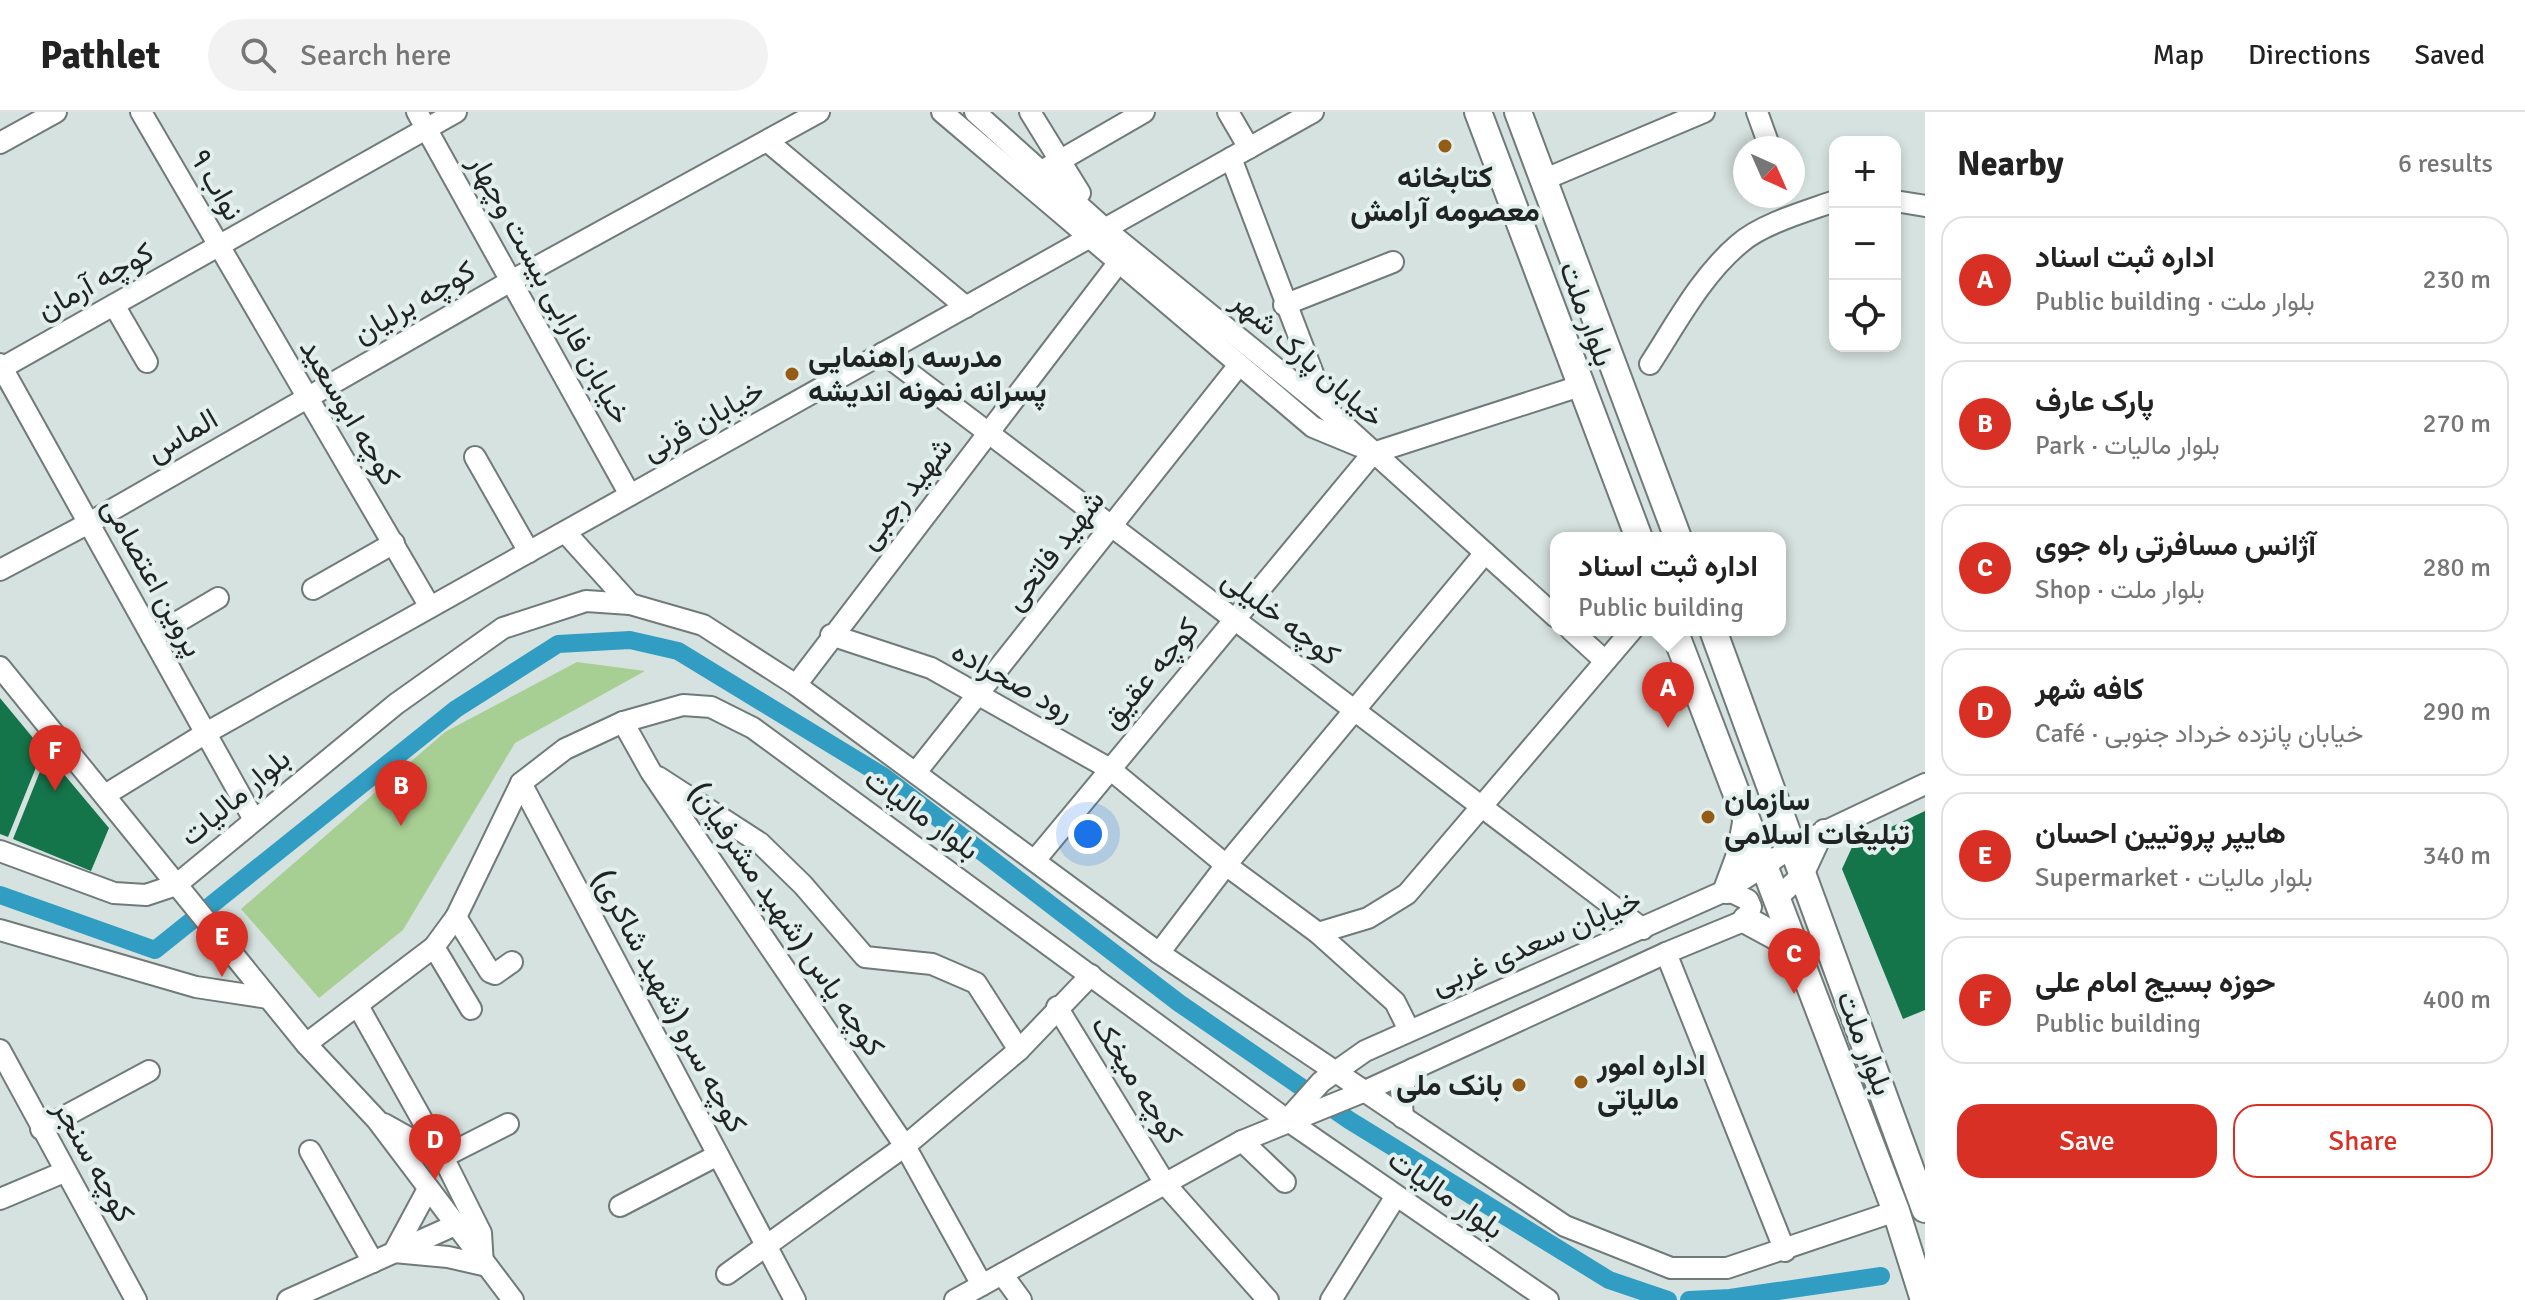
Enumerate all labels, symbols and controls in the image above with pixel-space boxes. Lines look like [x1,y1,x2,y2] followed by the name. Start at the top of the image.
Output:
[208,19,768,91] search box
[40,32,160,79] text: Pathlet
[236,33,280,77] icon: search
[300,37,452,74] text: Search here
[2152,38,2204,72] text: Map
[2248,38,2370,72] text: Directions
[2414,38,2485,72] text: Saved
[1733,136,1805,208] north arrow
[1829,136,1901,352] map controls
[1829,136,1901,208] button: +
[1436,137,1454,155] marker: کتابخانه معصومه آرامش
[182,143,252,227] street label: نواب ۹
[1957,143,2064,185] text: Nearby
[459,147,639,431] street label: خیابان فارابی بیست وچهار
[2398,148,2493,180] text: 6 results
[1350,159,1540,230] place label: کتابخانه معصومه آرامش
[1829,208,1901,280] button: −
[30,234,161,330] street label: کوچه آرمان
[2035,239,2215,276] text: اداره ثبت اسناد
[347,253,482,353] street label: کوچه برلیان
[1551,257,1623,372] street label: بلوار ملت
[1977,264,1993,296] text: A
[2422,264,2491,296] text: 230 m
[1829,280,1901,352] button: locate
[1222,282,1392,436] street label: خیابان پارک شهر
[2035,286,2315,318] text: Public building · بلوار ملت
[290,332,408,493] street label: کوچه ابوسعید
[808,339,1047,411] place label: مدرسه راهنمایی پسرانه نمونه اندیشه
[783,365,801,383] marker: مدرسه راهنمایی پسرانه نمونه اندیشه
[636,372,771,469] street label: خیابان قرنی
[2035,383,2154,420] text: پارک عارف
[140,400,224,470] street label: الماس
[1977,408,1993,440] text: B
[2422,408,2491,440] text: 270 m
[850,430,961,557] street label: شهید رجبی
[2035,430,2220,462] text: Park · بلوار مالیات
[996,483,1113,618] street label: شهید فاتحی
[93,491,212,664] street label: پروین اعتصامی
[2035,527,2316,564] text: آژانس مسافرتی راه جوی
[1550,532,1786,636] popup
[1578,548,1758,585] text: اداره ثبت اسناد
[1977,552,1993,584] text: C
[2422,552,2491,584] text: 280 m
[1214,561,1347,675] street label: کوچه خلیلی
[2035,574,2205,606] text: Shop · بلوار ملت
[1578,592,1744,624] text: Public building
[1093,610,1208,737] street label: کوچه عقیق
[945,633,1081,730] street label: رود صحراده
[1642,662,1694,728] pin: A
[2035,671,2144,708] text: کافه شهر
[1976,696,1994,728] text: D
[2422,696,2491,728] text: 290 m
[2035,718,2363,750] text: Café · خیابان پانزده خرداد جنوبی
[29,725,81,791] pin: F
[172,740,298,854] street label: بلوار مالیات
[375,760,427,826] pin: B
[857,760,986,868] street label: بلوار مالیات
[680,775,892,1064] street label: کوچه یاس (شهید مشرفیان)
[1724,782,1910,853] place label: سازمان تبلیغات اسلامی
[1699,808,1717,826] marker: سازمان تبلیغات اسلامی
[1068,814,1108,854] your location
[2035,815,2286,852] text: هایپر پروتیین احسان
[1978,840,1992,872] text: E
[2422,840,2491,872] text: 340 m
[2035,862,2313,894] text: Supermarket · بلوار مالیات
[584,863,755,1140] street label: کوچه سرو (شهید شاکری)
[1426,882,1647,1003] street label: خیابان سعدی غربی
[196,911,248,977] pin: E
[1768,928,1820,994] pin: C
[2035,964,2276,1001] text: حوزه بسیج امام علی
[1978,984,1992,1016] text: F
[2422,984,2491,1016] text: 400 m
[1828,986,1901,1101] street label: بلوار ملت
[2035,1008,2201,1040] text: Public building
[1082,1009,1191,1152] street label: کوچه میخک
[1596,1047,1706,1118] place label: اداره امور مالیاتی
[1396,1067,1503,1104] place label: بانک ملی
[1572,1073,1590,1091] marker: اداره امور مالیاتی
[1510,1076,1528,1094] marker: بانک ملی
[43,1092,142,1230] street label: کوچه سنجر
[1957,1104,2217,1178] button: Save
[2233,1104,2493,1178] button: Share
[409,1114,461,1180] pin: D
[1381,1141,1511,1248] street label: بلوار مالیات

